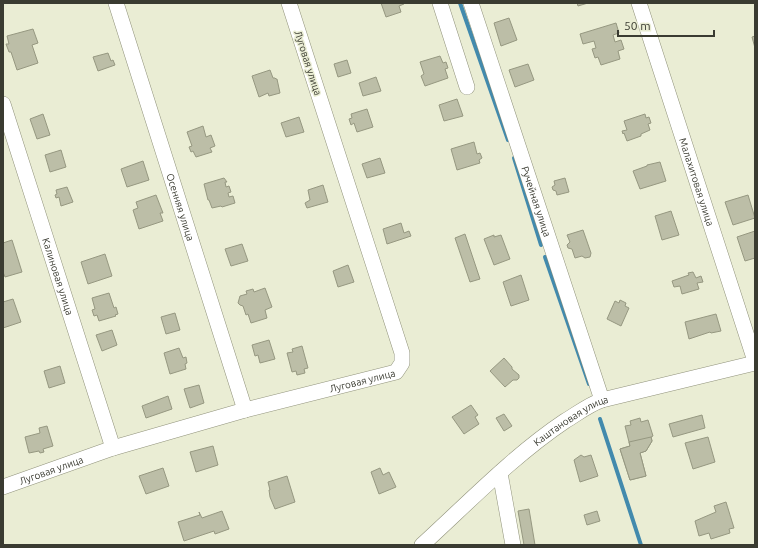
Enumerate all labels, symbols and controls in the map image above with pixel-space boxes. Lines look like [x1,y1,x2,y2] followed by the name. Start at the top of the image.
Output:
[618,12,714,38] scale bar
[624,19,651,32] text: 50 m
[292,29,324,97] street label: Луговая улица
[678,136,716,227] street label: Малахитовая улица
[520,165,553,238] street label: Ручейная улица
[165,172,196,242] street label: Осенняя улица
[41,236,76,316] street label: Калиновая улица
[328,367,396,394] street label: Луговая улица
[531,393,609,448] street label: Каштановая улица
[17,454,85,486] street label: Луговая улица

